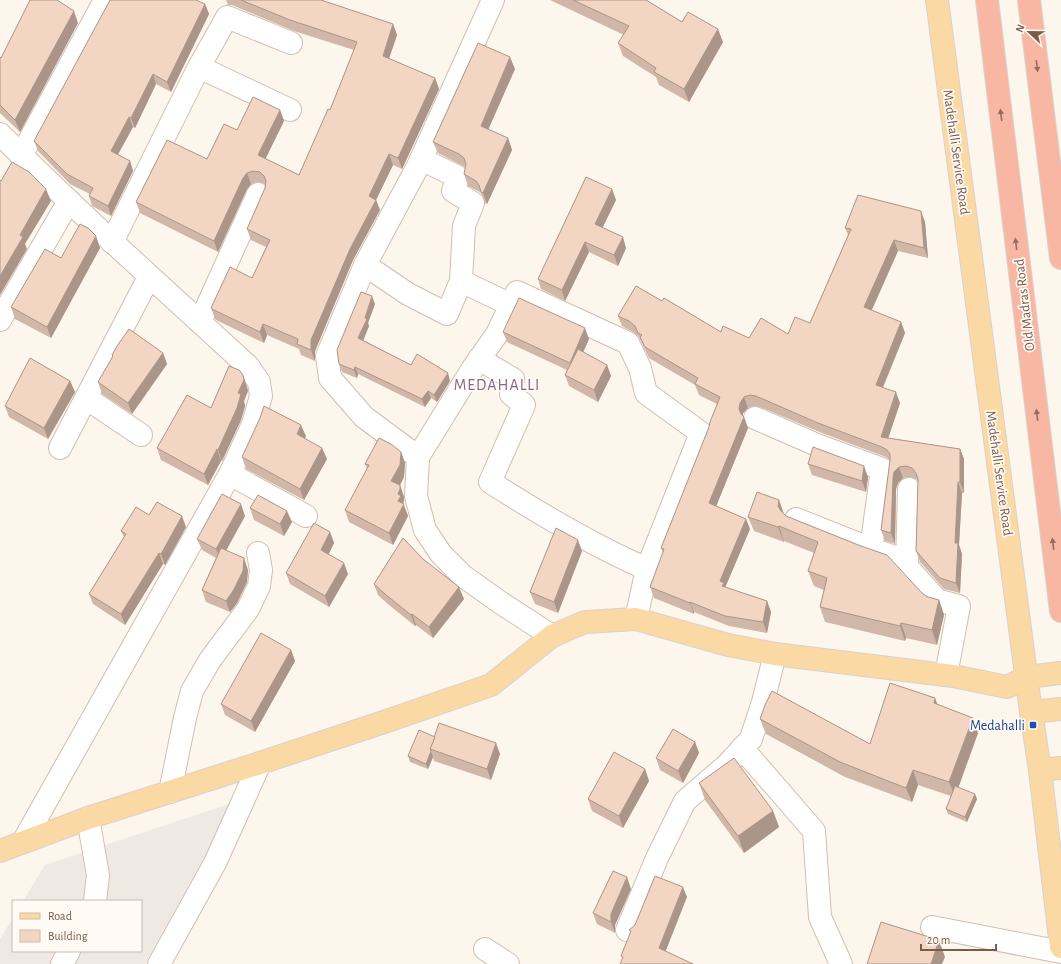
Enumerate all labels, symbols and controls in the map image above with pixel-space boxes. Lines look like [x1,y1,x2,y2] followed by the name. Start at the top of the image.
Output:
[1009,12,1049,52] north arrow
[1014,23,1027,34] text: N
[1034,60,1040,73] one-way arrow
[940,89,972,216] street label: Madehalli Service Road
[997,109,1004,121] one-way arrow
[1013,238,1020,250] one-way arrow
[1012,258,1038,352] street label: Old Madras Road
[454,377,540,393] district label: MEDAHALLI
[1034,409,1040,421] one-way arrow
[983,410,1015,537] street label: Madehalli Service Road
[1050,538,1056,550] one-way arrow
[970,719,1025,733] place label: Medahalli
[1028,720,1038,730] marker: Medahalli
[12,900,142,952] legend
[48,910,72,922] text: Road
[921,926,996,952] scale bar
[48,930,88,942] text: Building
[927,934,950,946] text: 20 m

